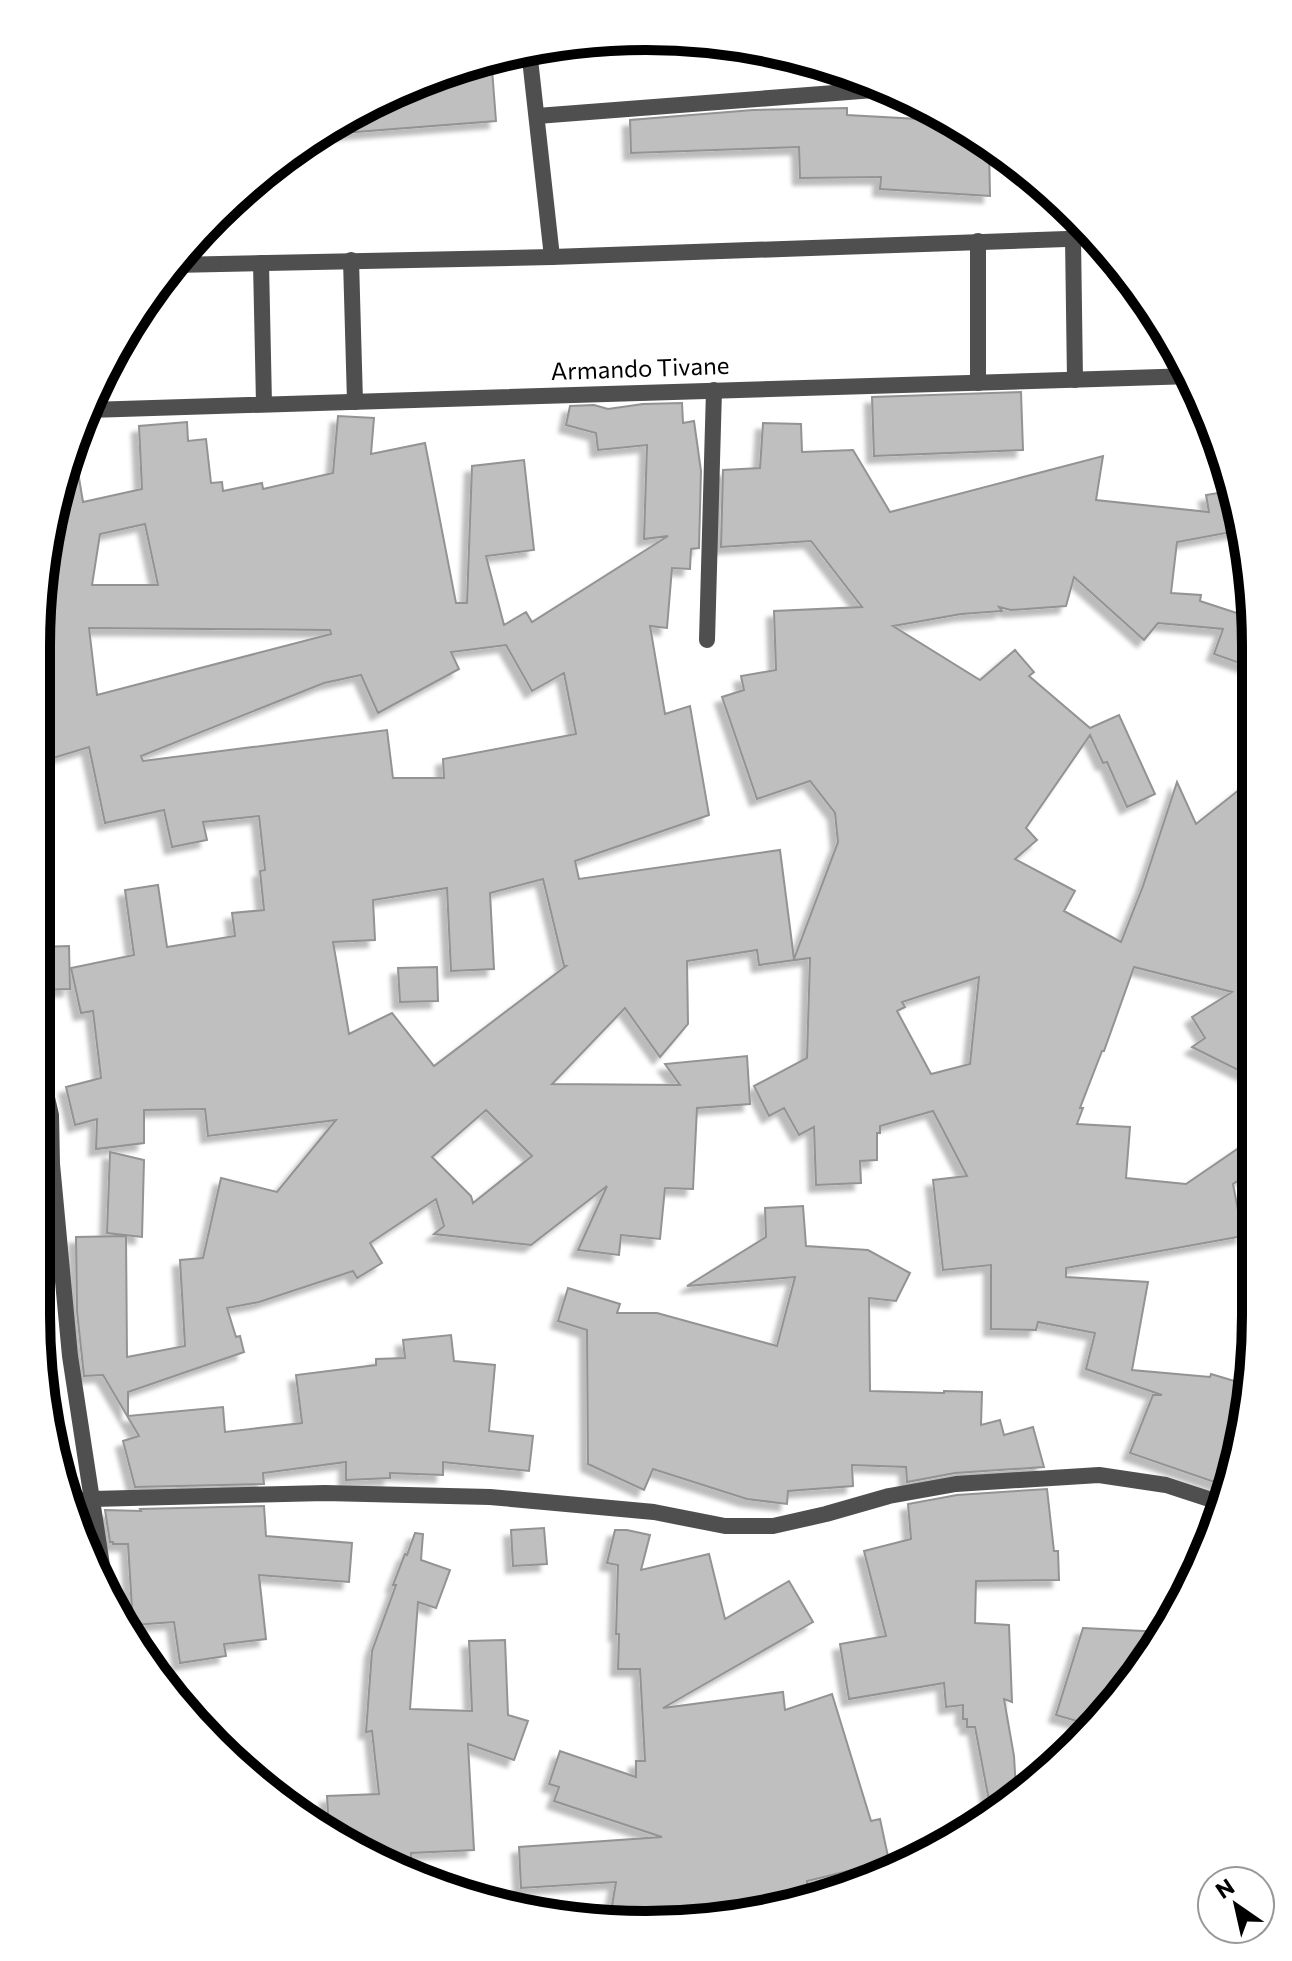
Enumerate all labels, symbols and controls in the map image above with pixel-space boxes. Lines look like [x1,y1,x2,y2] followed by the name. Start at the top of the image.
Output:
[550,350,730,385] street label: Armando Tivane
[1196,1865,1276,1945] north arrow
[1210,1872,1239,1904] text: N

